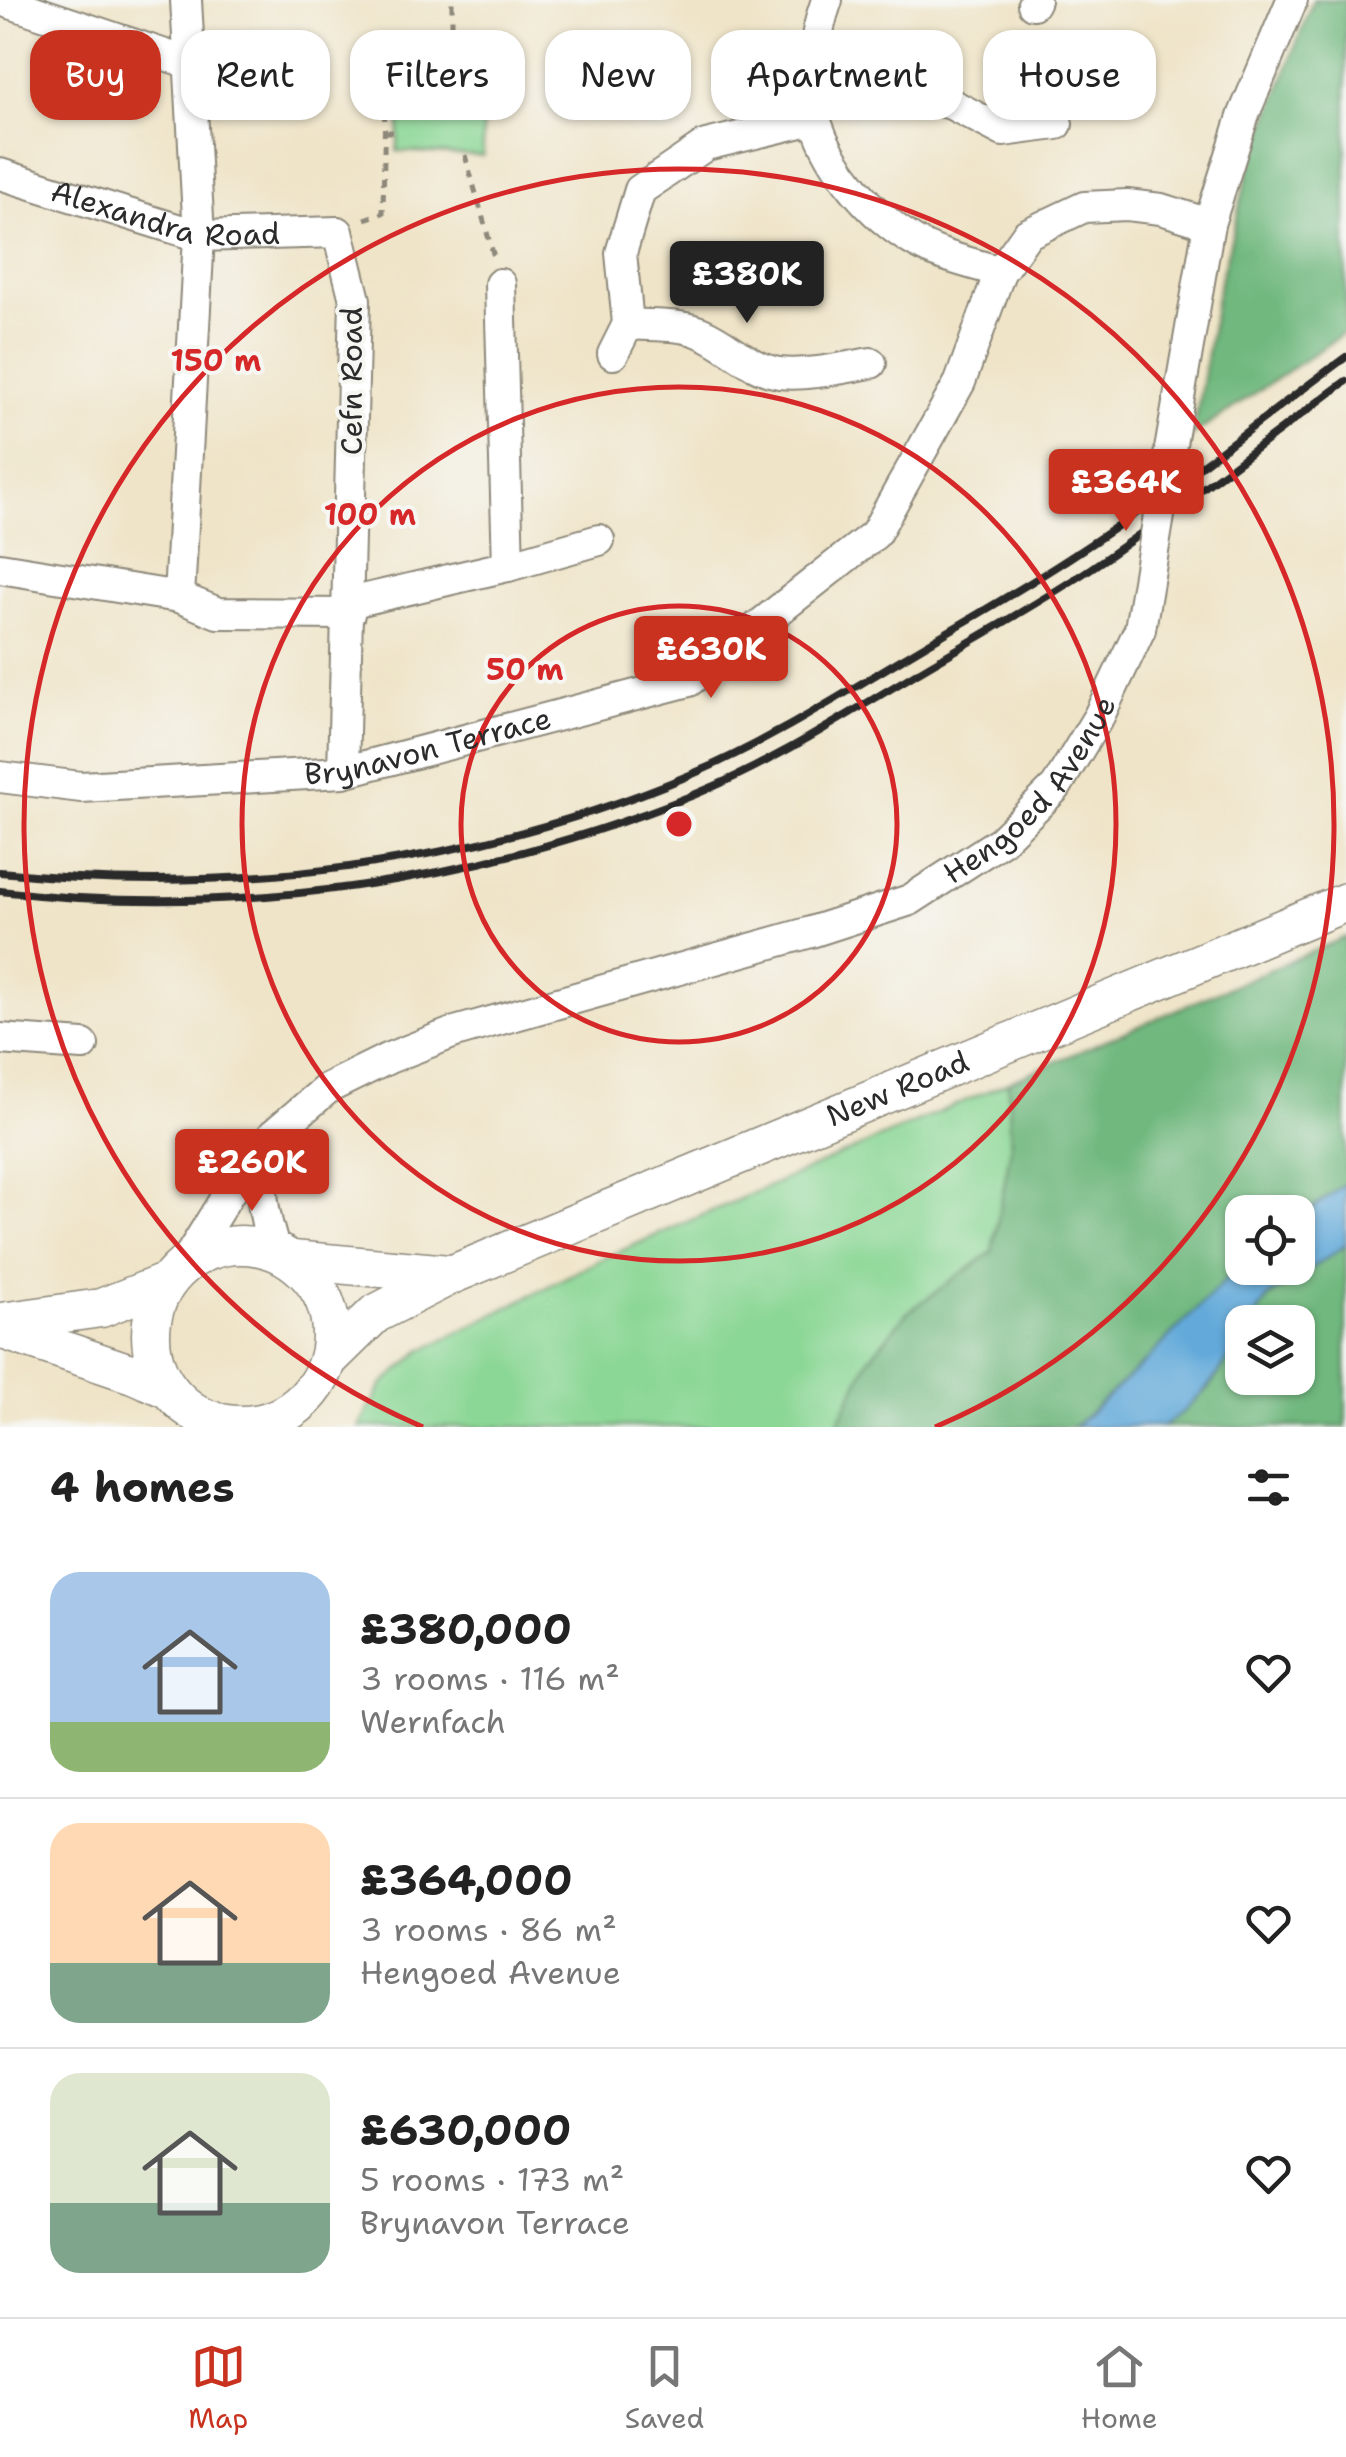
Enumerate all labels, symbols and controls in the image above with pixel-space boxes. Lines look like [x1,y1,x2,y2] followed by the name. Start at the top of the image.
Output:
[30,30,161,120] chip: Buy
[181,30,330,120] chip: Rent
[350,30,525,120] chip: Filters
[545,30,691,120] chip: New
[711,30,963,120] chip: Apartment
[983,30,1156,120] chip: House
[46,170,281,256] street label: Alexandra Road
[677,241,817,326] pin: £380K
[692,252,802,295] text: £380K
[331,307,372,455] street label: Cefn Road
[171,340,261,381] text: 150 m
[1056,449,1196,534] pin: £364K
[1071,460,1181,503] text: £364K
[324,494,416,535] text: 100 m
[641,616,781,701] pin: £630K
[656,627,766,670] text: £630K
[486,649,564,690] text: 50 m
[935,689,1125,893] street label: Hengoed Avenue
[303,697,556,794] street label: Brynavon Terrace
[661,806,697,842] centre of rings
[820,1041,975,1136] street label: New Road
[182,1129,322,1214] pin: £260K
[197,1140,307,1183] text: £260K
[1225,1195,1315,1395] map controls
[1225,1195,1315,1285] button: locate
[1225,1305,1315,1395] button: layers
[50,1459,235,1515] text: 4 homes
[1241,1460,1296,1515] icon: filters
[360,1601,572,1657] text: £380,000
[130,1612,250,1732] icon: home
[1241,1645,1296,1700] icon: heart
[360,1657,620,1700] text: 3 rooms · 116 m²
[360,1700,506,1743] text: Wernfach
[360,1852,573,1908] text: £364,000
[130,1863,250,1983] icon: home
[1241,1896,1296,1951] icon: heart
[360,1908,617,1951] text: 3 rooms · 86 m²
[360,1951,621,1994] text: Hengoed Avenue
[360,2102,571,2158] text: £630,000
[130,2113,250,2233] icon: home
[1241,2146,1296,2201] icon: heart
[360,2158,624,2201] text: 5 rooms · 173 m²
[360,2201,630,2244] text: Brynavon Terrace
[188,2339,248,2437] tab: Map
[625,2339,704,2437] tab: Saved
[1081,2339,1158,2437] tab: Home

